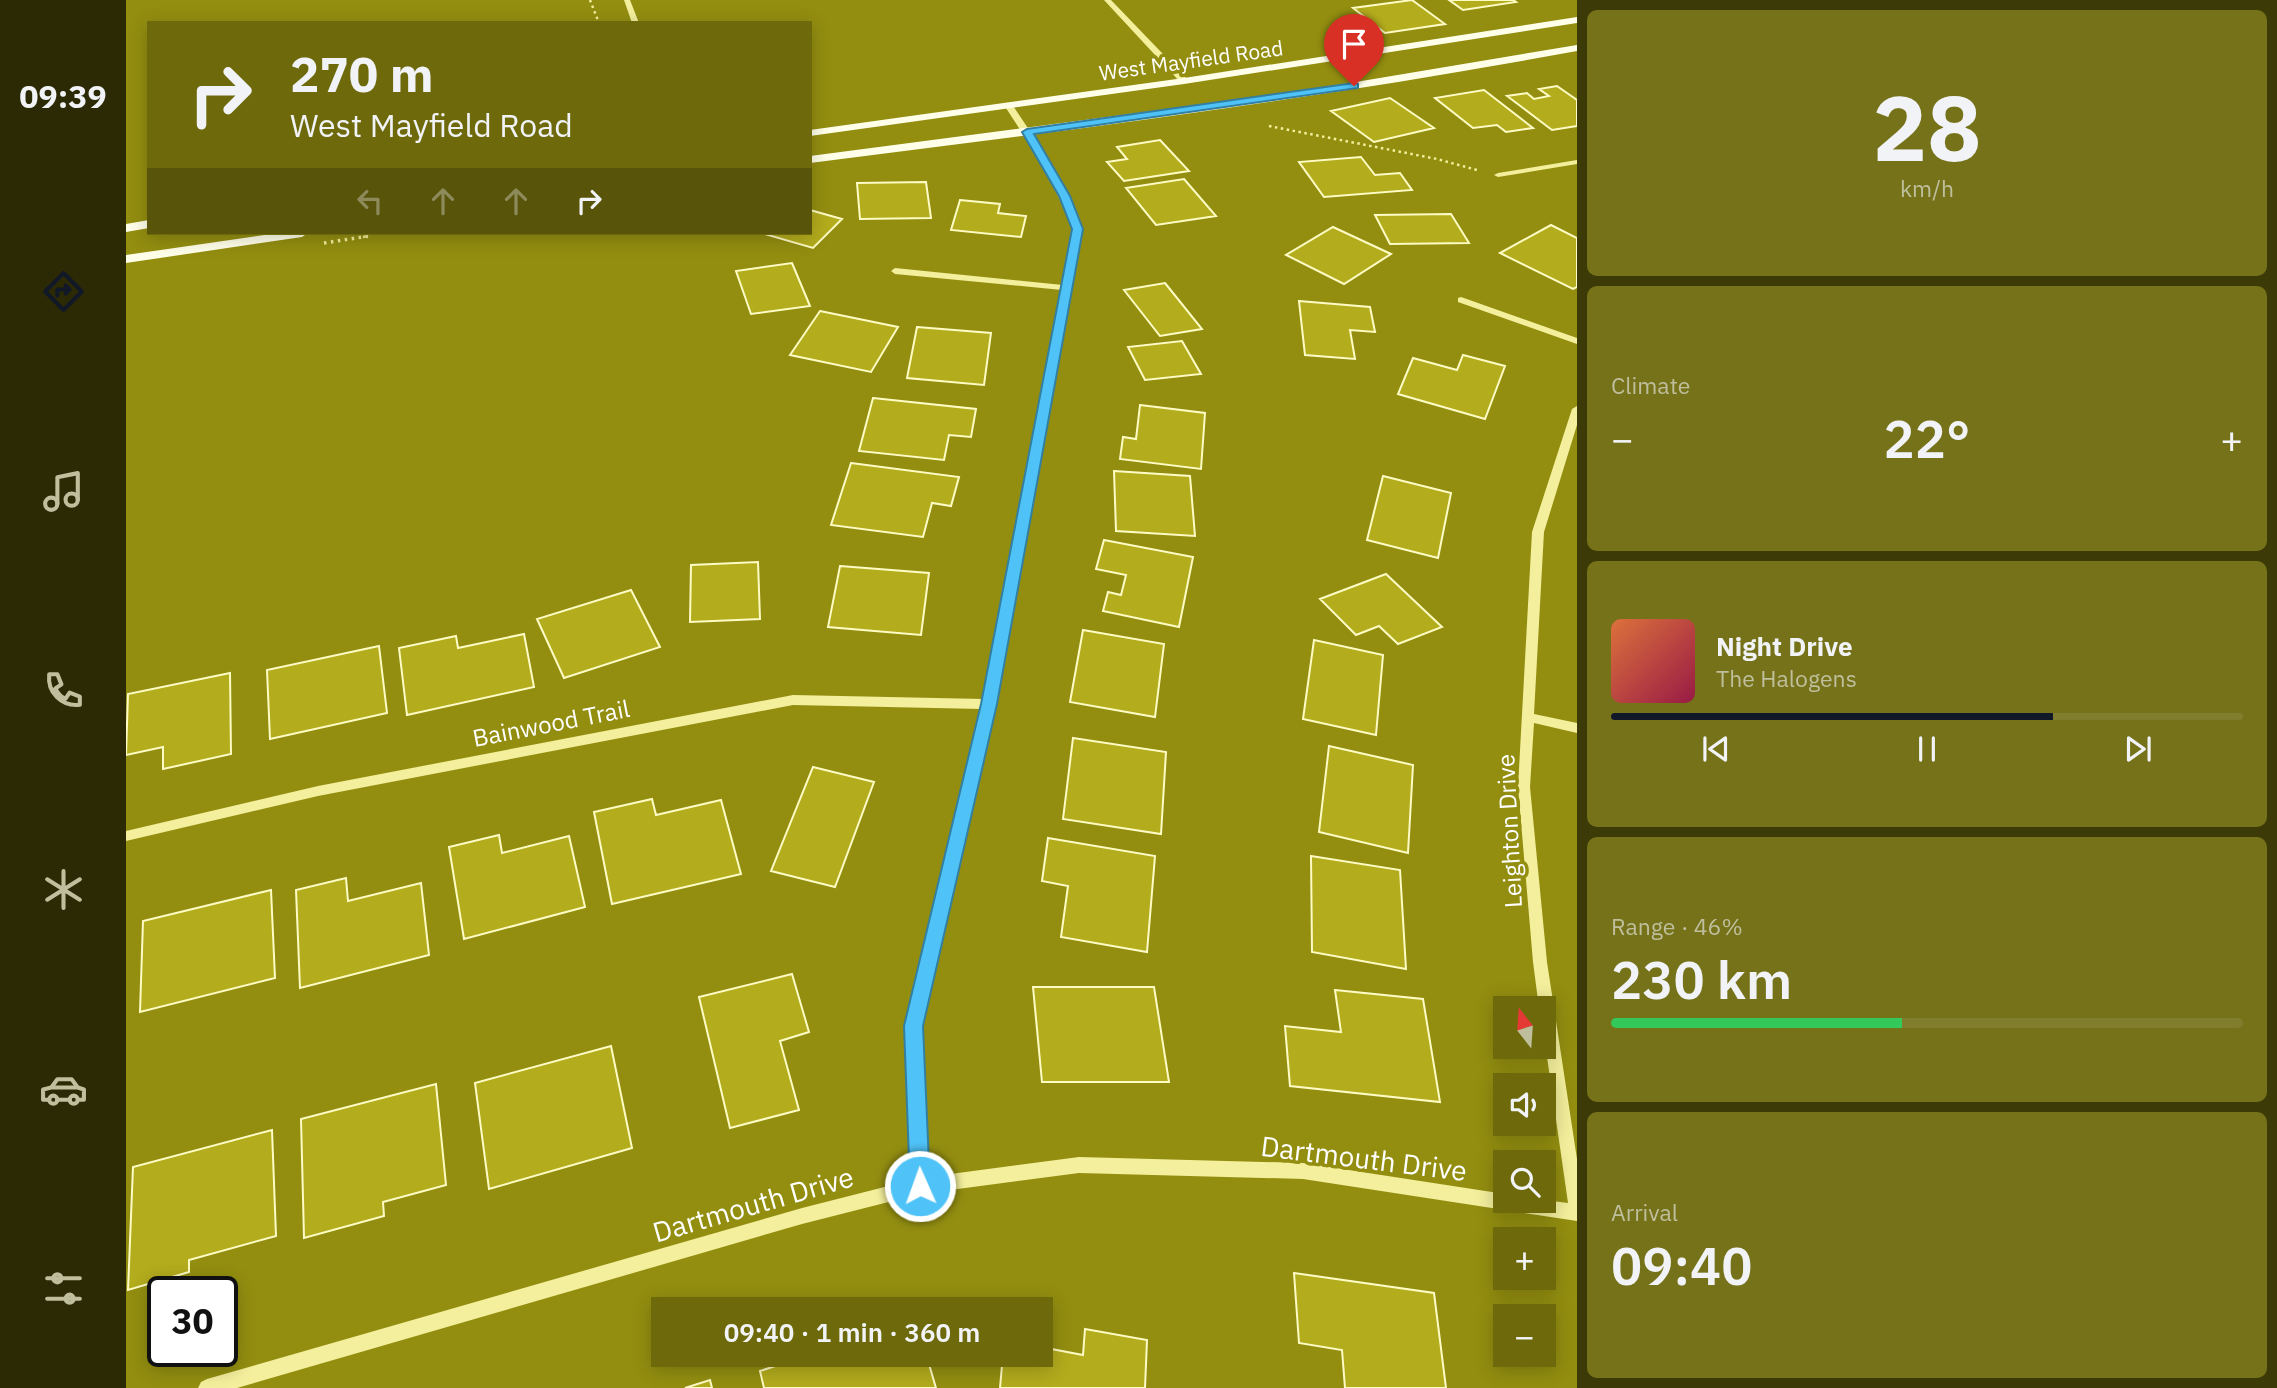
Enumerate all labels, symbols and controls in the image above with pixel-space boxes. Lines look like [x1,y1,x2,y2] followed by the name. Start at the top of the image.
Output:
[1324,14,1384,86] pin
[1335,25,1373,63] icon: arrive
[1097,33,1285,87] street label: West Mayfield Road
[290,42,434,105] text: 270 m
[175,49,266,140] icon: right
[1872,68,1982,186] text: 28
[19,75,107,117] text: 09:39
[290,104,573,146] text: West Mayfield Road
[1900,173,1954,203] text: km/h
[351,182,389,220] icon: left
[424,182,462,220] icon: ahead
[497,182,535,220] icon: ahead
[570,182,608,220] icon: right
[39,267,88,316] icon: directions
[1611,370,1690,400] text: Climate
[1884,405,1970,472] text: 22°
[1611,414,1634,463] text: −
[2220,414,2243,463] text: +
[39,467,88,516] icon: music
[1716,629,1853,663] text: Night Drive
[1716,663,1857,693] text: The Halogens
[39,666,88,715] icon: phone
[470,692,632,754] street label: Bainwood Trail
[1697,730,1735,768] icon: previous
[1908,730,1946,768] icon: pause
[2119,730,2157,768] icon: next
[1489,753,1529,909] street label: Leighton Drive
[39,865,88,914] icon: climate
[1611,911,1743,941] text: Range · 46%
[1611,946,1792,1013] text: 230 km
[1493,996,1556,1059] north arrow
[1493,996,1556,1367] map controls
[39,1065,88,1114] icon: car
[1493,1073,1556,1136] button: sound
[1259,1127,1469,1189] street label: Dartmouth Drive
[883,1149,957,1223] position arrow
[1493,1150,1556,1213] button: search
[648,1158,858,1250] street label: Dartmouth Drive
[1611,1197,1678,1227] text: Arrival
[1493,1227,1556,1290] button: +
[1611,1232,1752,1299] text: 09:40
[39,1264,88,1313] icon: filters
[147,1276,238,1367] speed limit sign: 30
[1493,1304,1556,1367] button: −
[724,1315,980,1349] text: 09:40 · 1 min · 360 m

